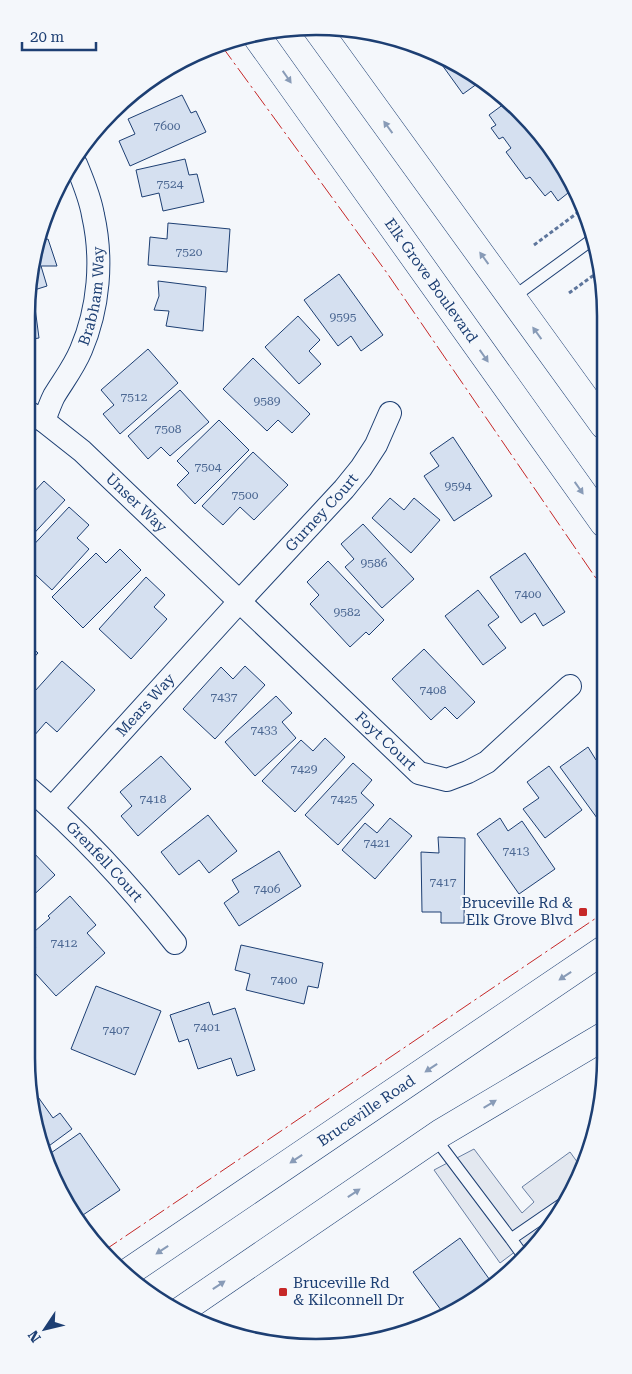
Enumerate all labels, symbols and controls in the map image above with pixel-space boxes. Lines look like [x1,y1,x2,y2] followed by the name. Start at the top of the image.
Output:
[22,20,96,52] scale bar
[30,28,65,46] text: 20 m
[282,71,292,84] one-way arrow
[154,119,181,133] house number: 7600
[383,120,393,134] one-way arrow
[157,177,184,191] house number: 7524
[381,215,482,347] street label: Elk Grove Boulevard
[176,245,203,259] house number: 7520
[75,246,108,348] street label: Brabham Way
[478,252,489,265] one-way arrow
[330,310,357,324] house number: 9595
[532,326,542,340] one-way arrow
[479,349,489,362] one-way arrow
[121,390,148,404] house number: 7512
[254,394,281,408] house number: 9589
[155,422,182,436] house number: 7508
[195,460,222,474] house number: 7504
[102,469,171,536] street label: Unser Way
[281,470,362,555] street label: Gurney Court
[445,479,472,493] house number: 9594
[574,481,584,495] one-way arrow
[232,488,259,502] house number: 7500
[361,556,388,570] house number: 9586
[515,587,542,601] house number: 7400
[334,605,361,619] house number: 9582
[112,670,179,740] street label: Mears Way
[420,683,447,697] house number: 7408
[211,690,238,704] house number: 7437
[351,708,420,775] street label: Foyt Court
[251,723,278,737] house number: 7433
[291,762,318,776] house number: 7429
[140,792,167,806] house number: 7418
[331,792,358,806] house number: 7425
[62,818,147,906] street label: Grenfell Court
[364,836,391,850] house number: 7421
[503,844,530,858] house number: 7413
[430,875,457,889] house number: 7417
[254,882,281,896] house number: 7406
[461,894,573,929] place label: Bruceville Rd & Elk Grove Blvd
[577,906,589,918] marker: Bruceville Rd & Elk Grove Blvd
[51,936,78,950] house number: 7412
[558,971,572,981] one-way arrow
[271,973,298,987] house number: 7400
[194,1020,221,1034] house number: 7401
[103,1023,130,1037] house number: 7407
[424,1063,437,1072] one-way arrow
[314,1071,419,1150] street label: Bruceville Road
[483,1100,496,1109] one-way arrow
[289,1154,303,1164] one-way arrow
[347,1188,361,1198] one-way arrow
[155,1245,168,1255] one-way arrow
[293,1274,404,1309] place label: Bruceville Rd & Kilconnell Dr
[213,1280,226,1289] one-way arrow
[277,1286,289,1298] marker: Bruceville Rd & Kilconnell Dr
[20,1304,70,1354] north arrow
[25,1327,44,1345] text: N

